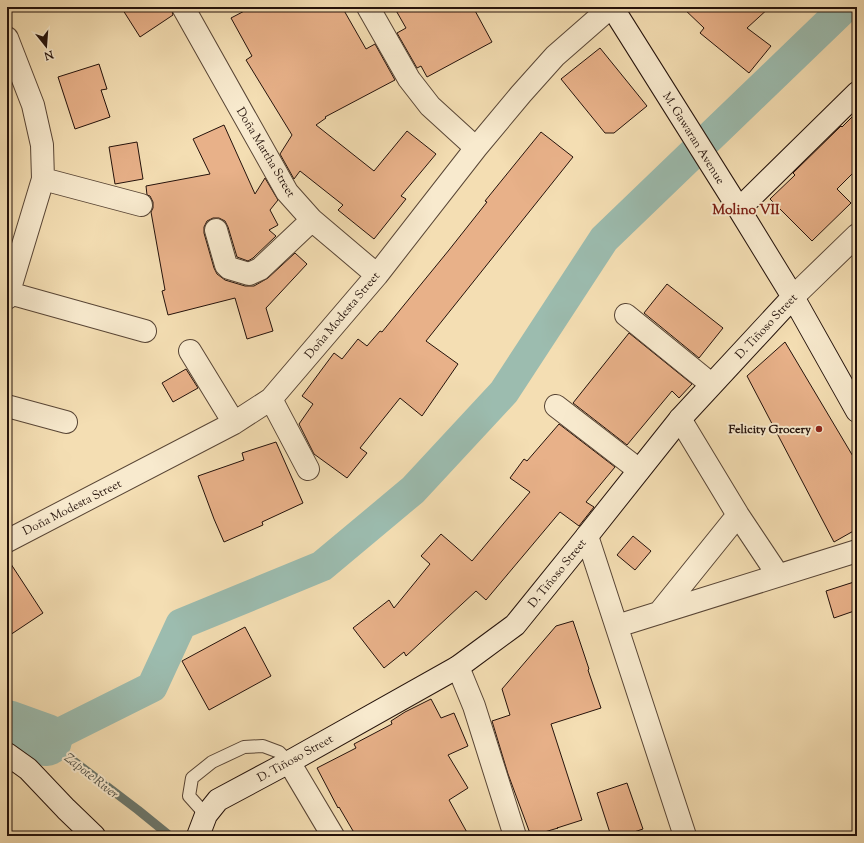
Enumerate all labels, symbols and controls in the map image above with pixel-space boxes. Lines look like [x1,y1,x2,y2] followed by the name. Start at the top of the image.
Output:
[26,26,66,66] north arrow
[42,45,56,64] text: N
[657,89,729,189] street label: M. Gawaran Avenue
[231,104,299,201] street label: Doña Martha Street
[712,201,780,221] district label: Molino VII
[301,268,385,363] street label: Doña Modesta Street
[731,290,802,364] street label: D. Tiñoso Street
[728,421,811,439] place label: Felicity Grocery
[814,424,824,434] marker: Felicity Grocery
[20,475,125,541] street label: Doña Modesta Street
[524,535,591,612] street label: D. Tiñoso Street
[254,731,337,787] street label: D. Tiñoso Street
[60,750,122,804] water label: Zapote River

